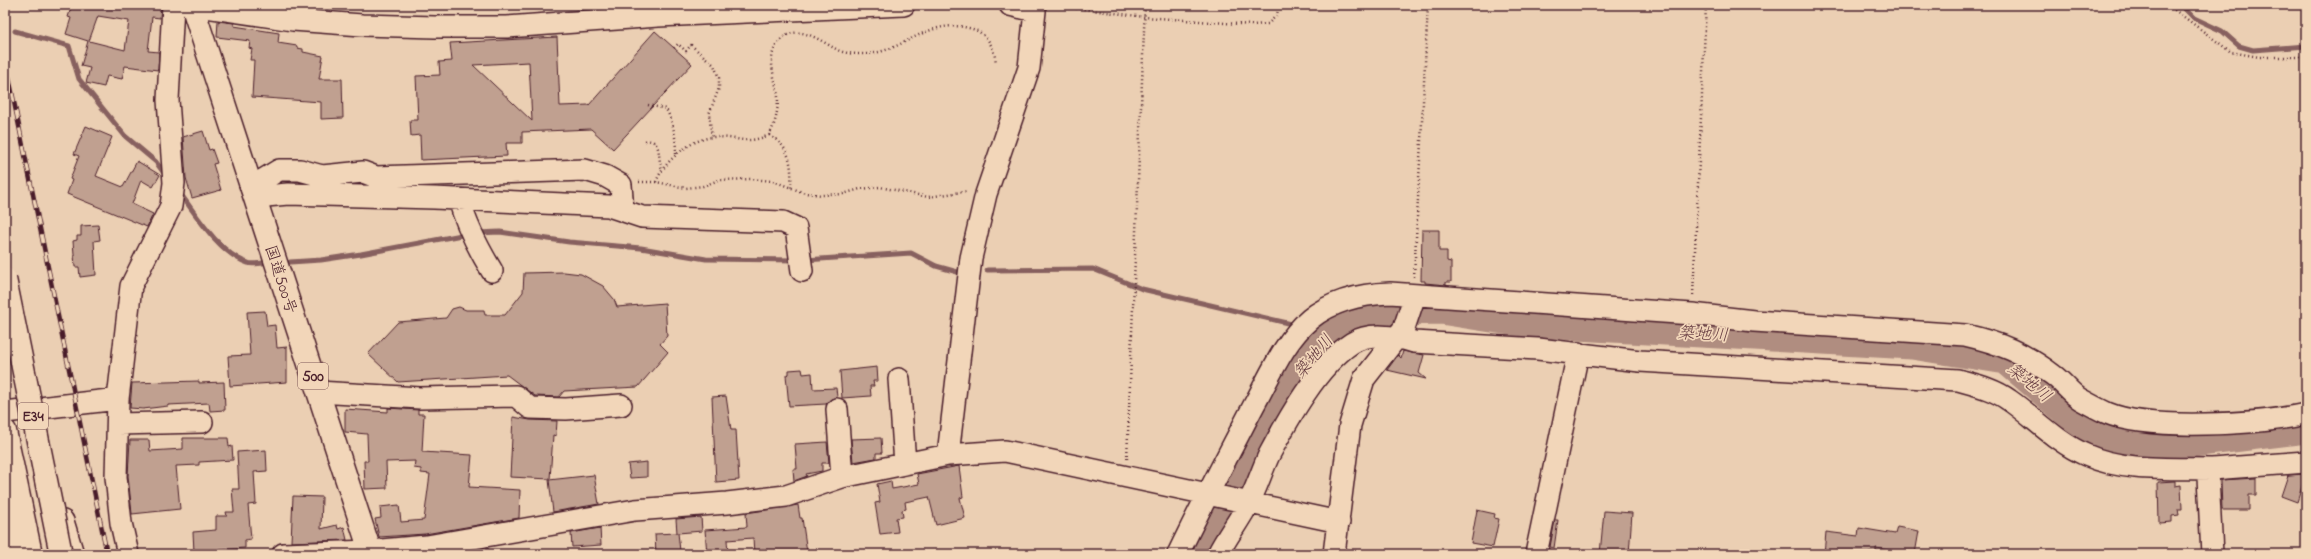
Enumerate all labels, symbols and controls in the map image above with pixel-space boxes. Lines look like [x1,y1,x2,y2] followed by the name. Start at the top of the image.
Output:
[258,242,302,317] street label: 国道500号
[1677,321,1729,348] water label: 築地川
[1288,329,1340,385] water label: 築地川
[2001,357,2057,409] water label: 築地川
[298,363,328,389] road number: 500
[18,403,48,429] road number: E34

